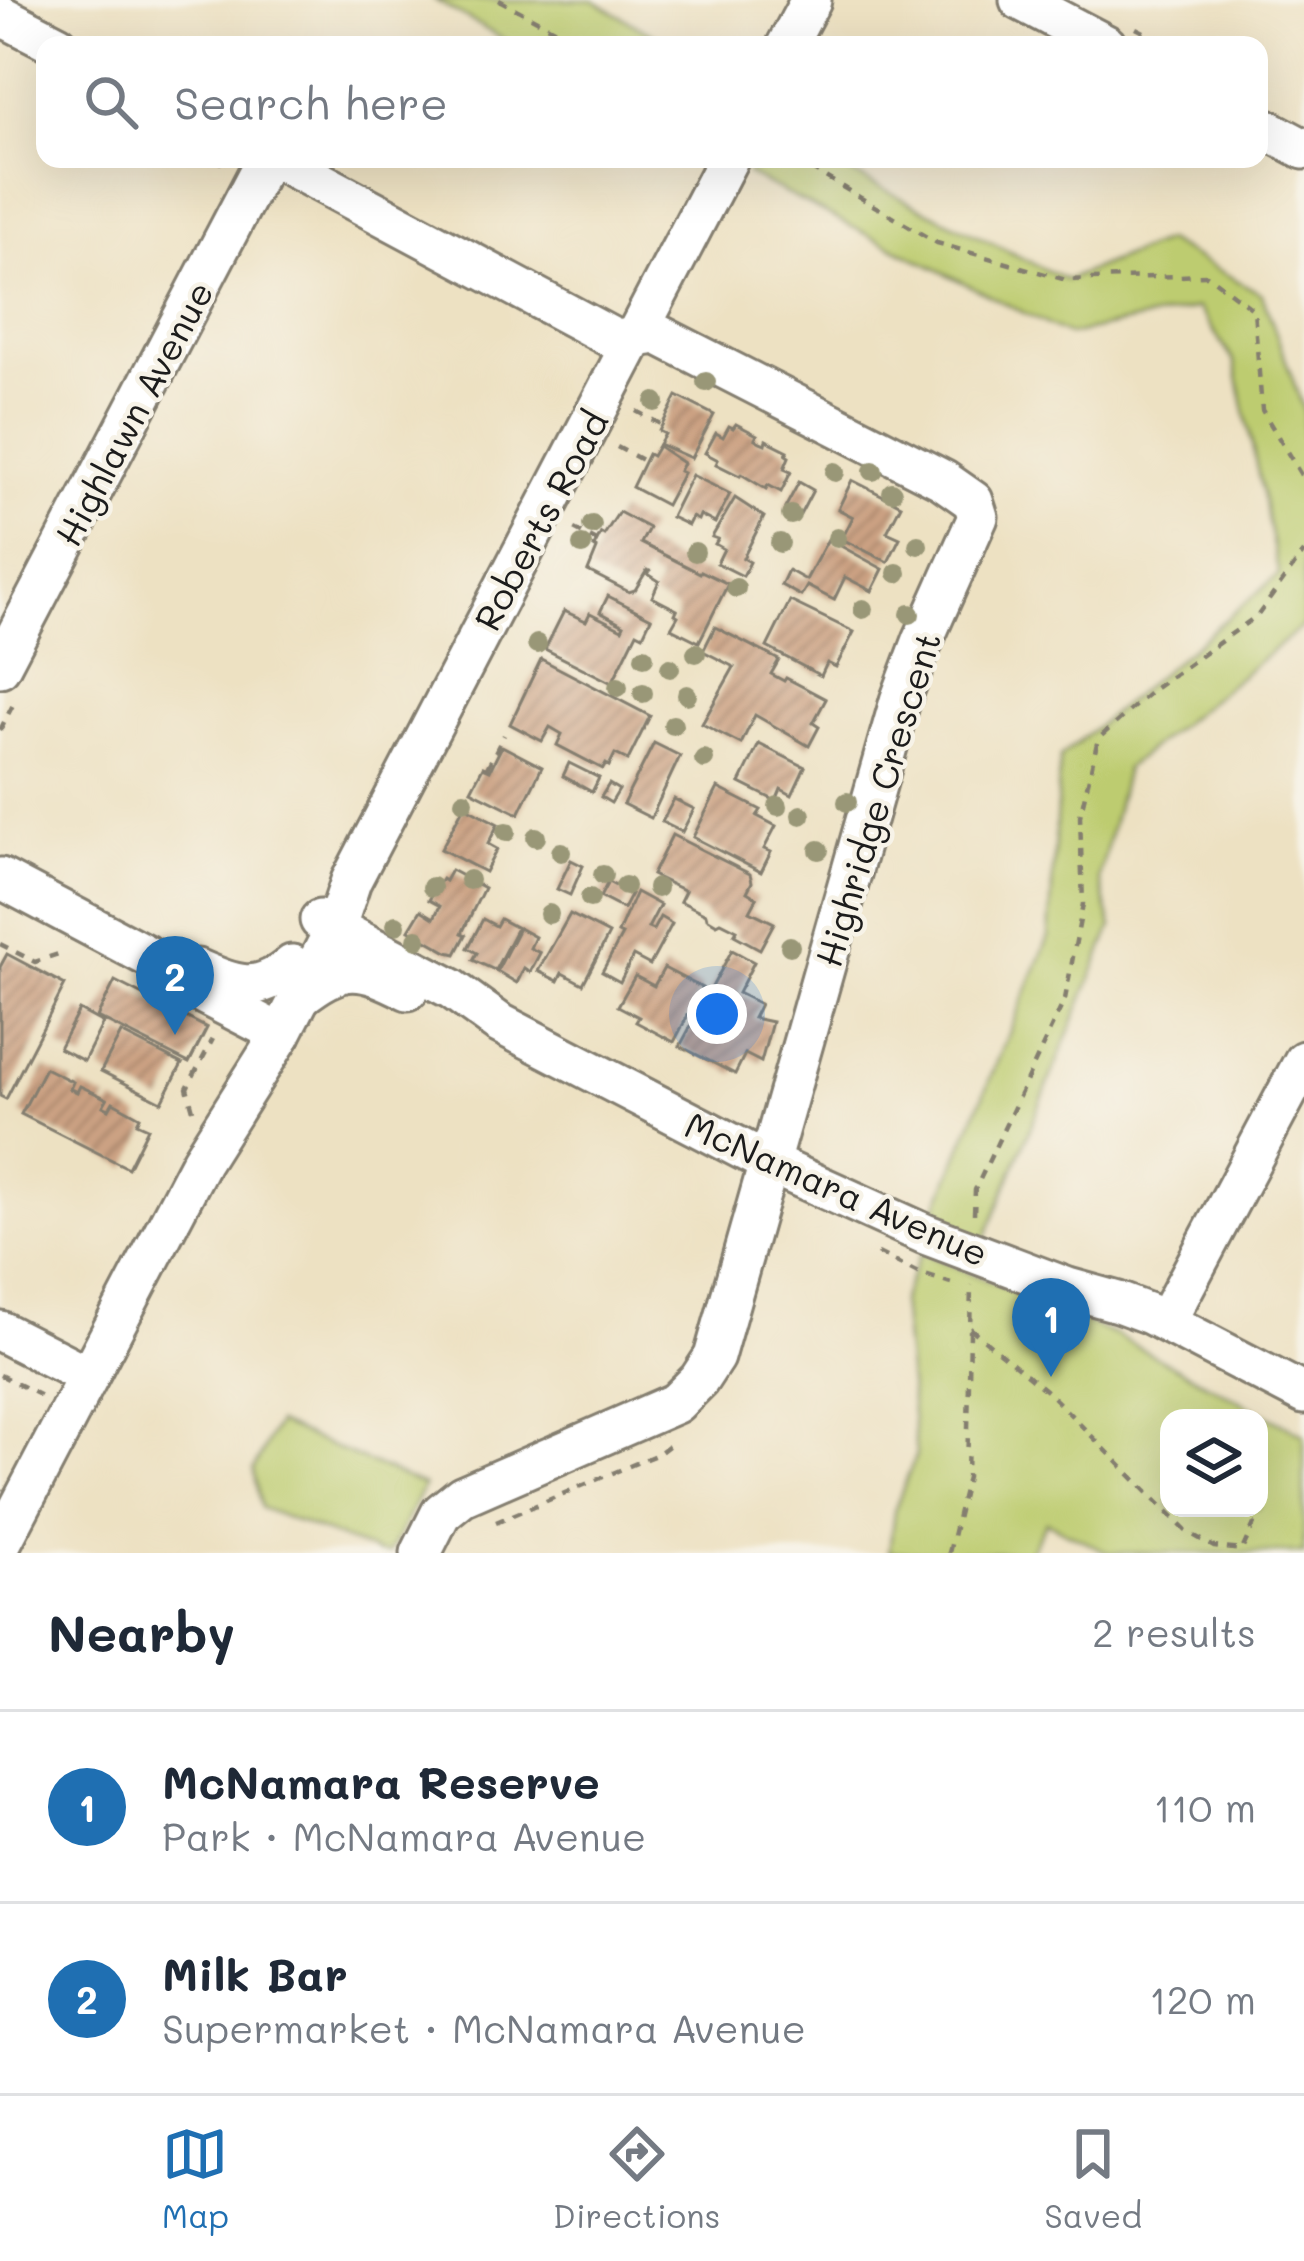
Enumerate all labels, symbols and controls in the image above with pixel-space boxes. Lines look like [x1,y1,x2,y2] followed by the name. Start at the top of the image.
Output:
[36,36,1268,168] search box
[78,69,144,135] icon: search
[174,73,448,131] text: Search here
[43,272,223,554] street label: Highlawn Avenue
[462,402,618,638] street label: Roberts Road
[804,626,950,972] street label: Highridge Crescent
[136,936,214,1035] pin: 2
[687,984,747,1044] your location
[678,1100,996,1276] street label: McNamara Avenue
[1012,1278,1090,1377] pin: 1
[1160,1409,1268,1517] map controls
[1160,1409,1268,1517] button: layers
[48,1598,235,1665] text: Nearby
[1092,1606,1256,1657] text: 2 results
[162,1752,600,1810] text: McNamara Reserve
[78,1781,96,1832] text: 1
[1154,1781,1256,1832] text: 110 m
[162,1810,646,1861] text: Park · McNamara Avenue
[162,1944,348,2002] text: Milk Bar
[76,1973,98,2024] text: 2
[1149,1973,1256,2024] text: 120 m
[162,2002,806,2053] text: Supermarket · McNamara Avenue
[162,2121,229,2236] tab: Map
[553,2121,720,2236] tab: Directions
[1044,2121,1142,2236] tab: Saved

